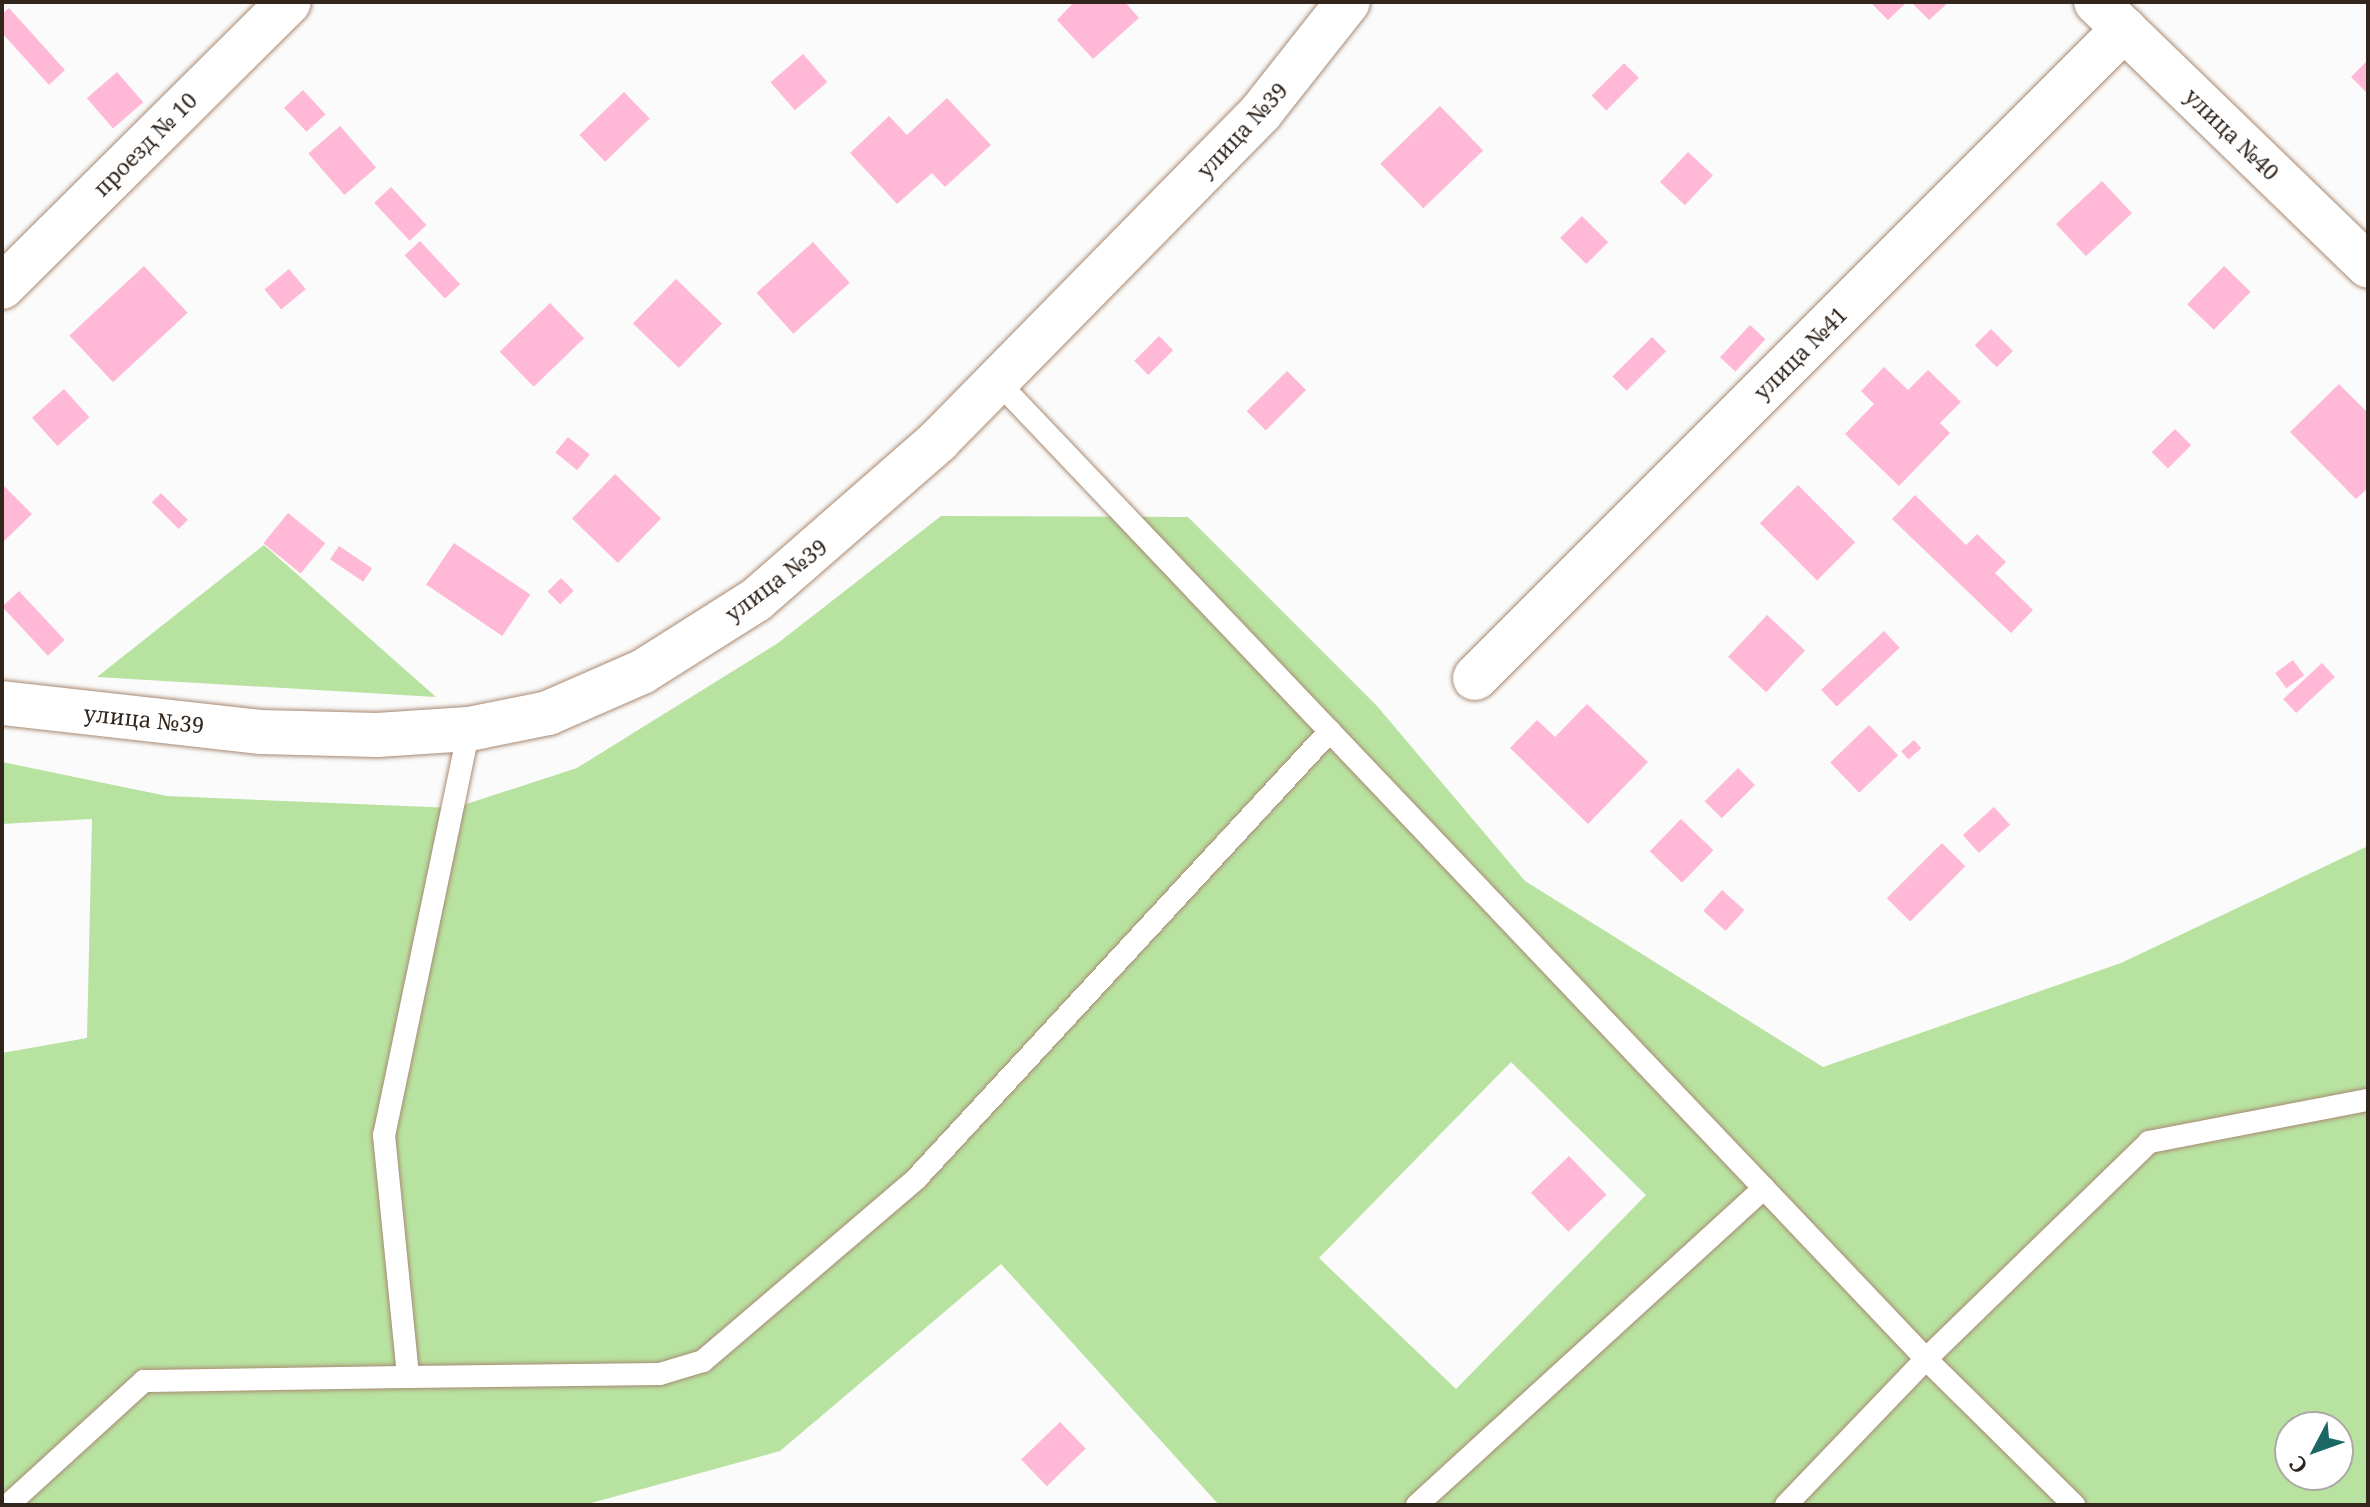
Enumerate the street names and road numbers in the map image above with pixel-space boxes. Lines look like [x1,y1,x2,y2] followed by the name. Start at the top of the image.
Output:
[1191,77,1293,183] street label: улица №39
[2179,83,2285,185] street label: улица №40
[88,87,202,201] street label: проезд № 10
[1748,301,1852,405] street label: улица №41
[720,533,832,627] street label: улица №39
[83,700,205,738] street label: улица №39

